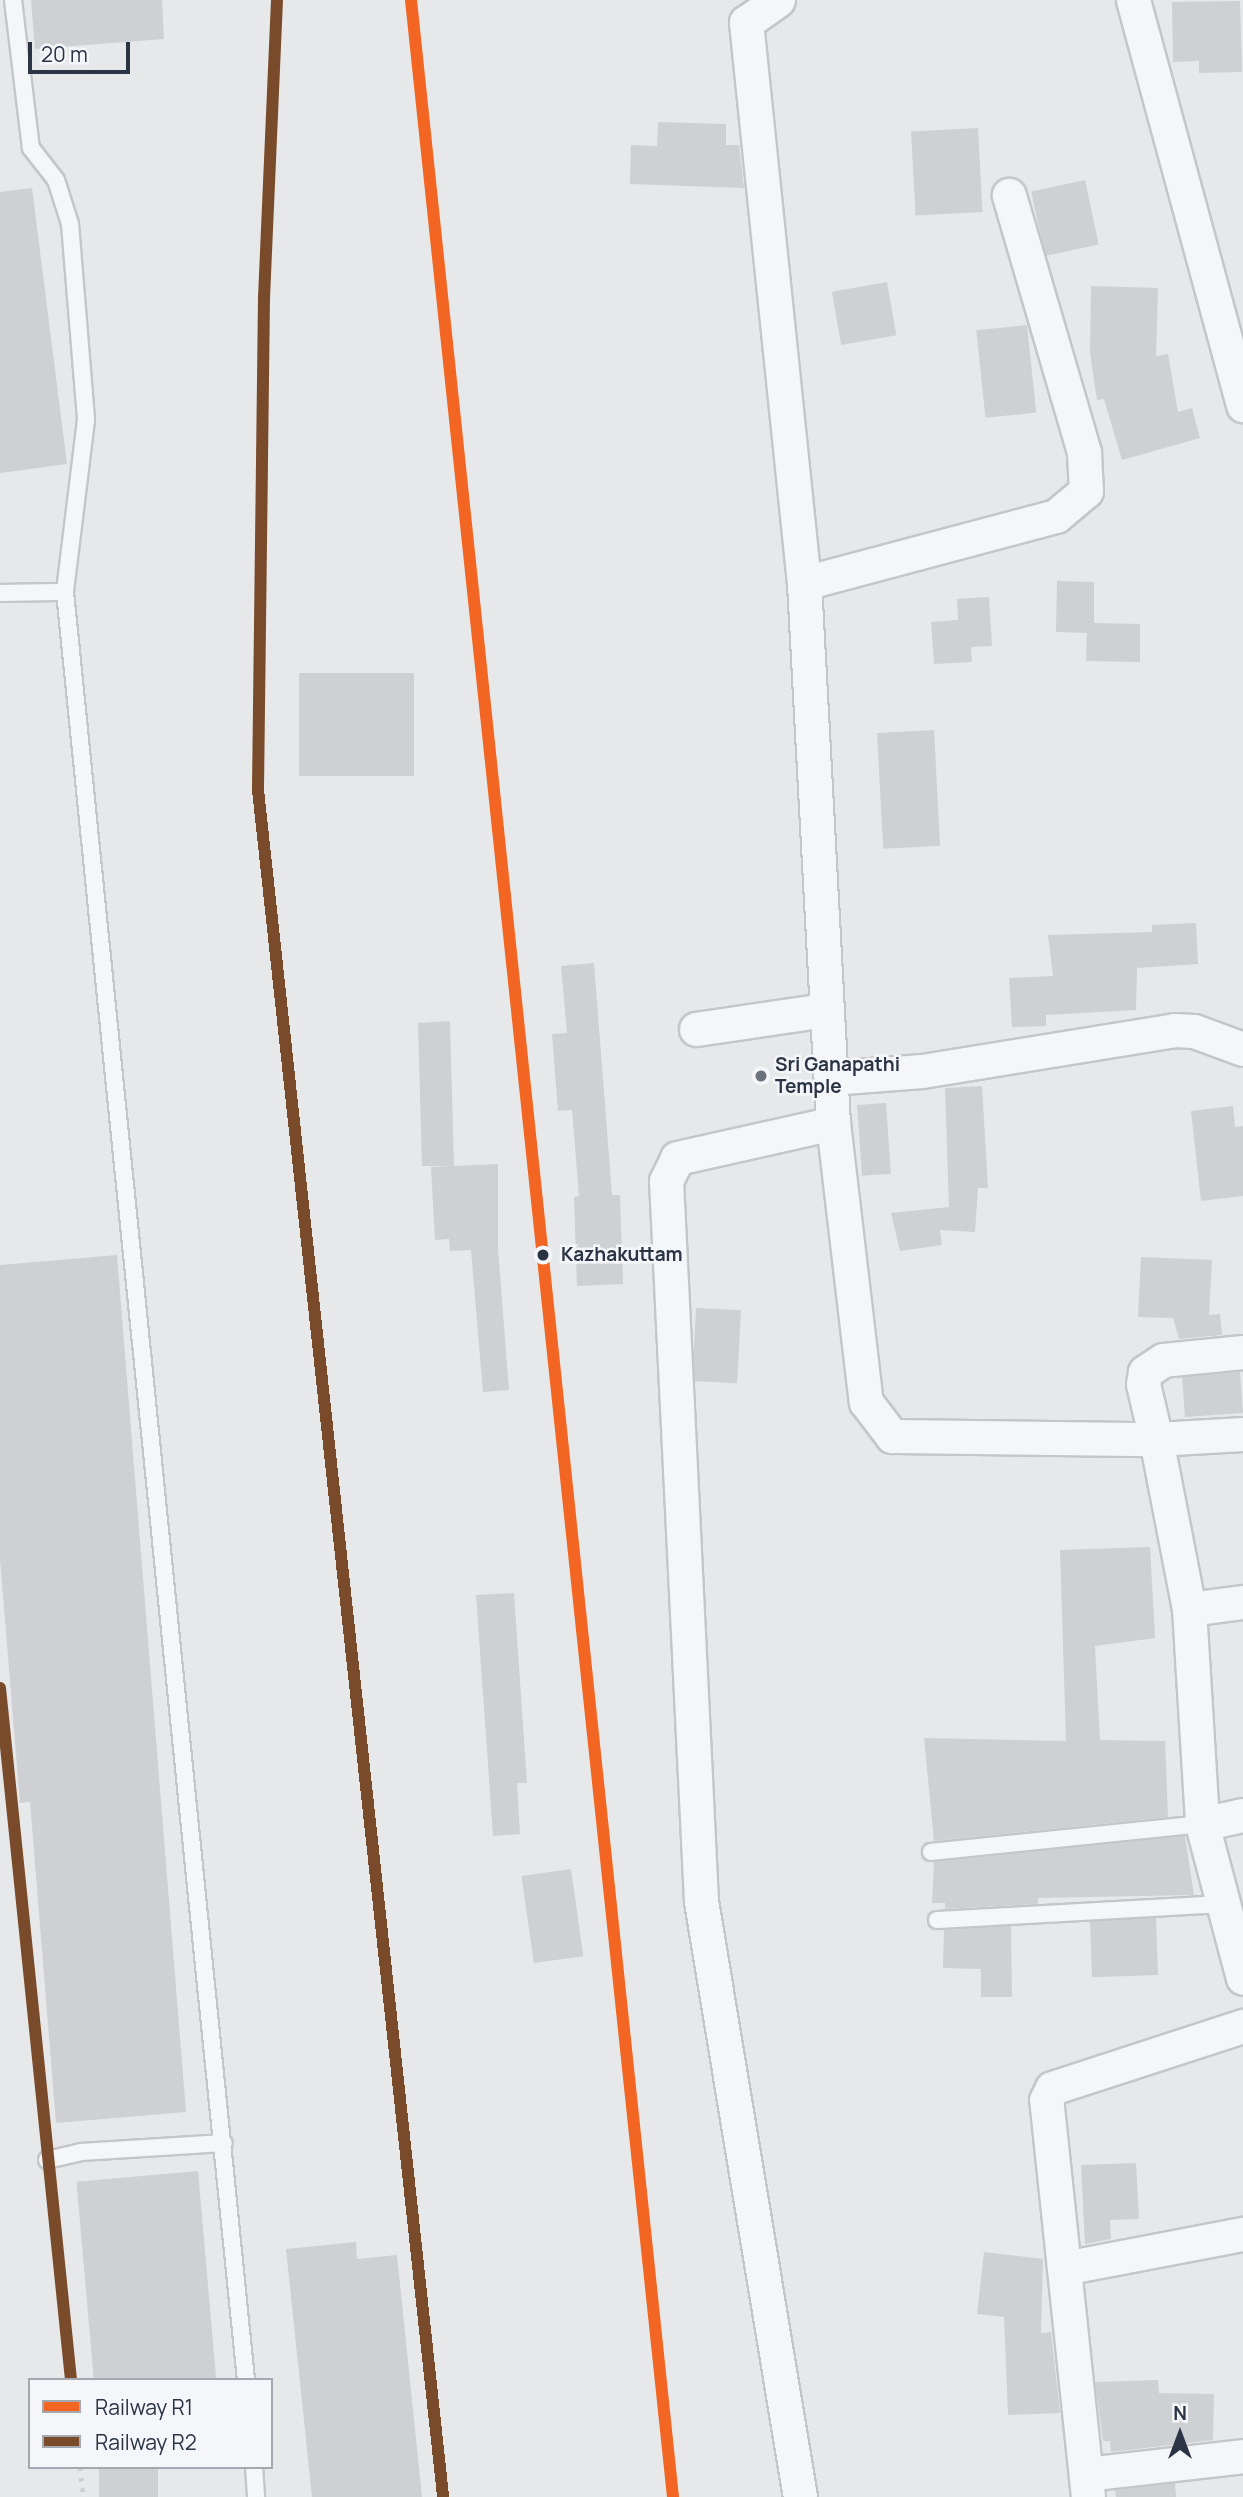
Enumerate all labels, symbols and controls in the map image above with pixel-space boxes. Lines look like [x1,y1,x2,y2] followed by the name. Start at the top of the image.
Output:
[32,28,133,72] scale bar
[41,40,88,68] text: 20 m
[775,1054,900,1098] place label: Sri Ganapathi Temple
[753,1068,769,1084] marker: Sri Ganapathi Temple
[531,1243,555,1267] marker: Kazhakuttam
[561,1244,683,1266] place label: Kazhakuttam
[28,2378,273,2469] legend
[95,2393,193,2421] text: Railway R1
[1145,2399,1215,2469] north arrow
[1173,2400,1187,2426] text: N
[95,2428,197,2456] text: Railway R2

